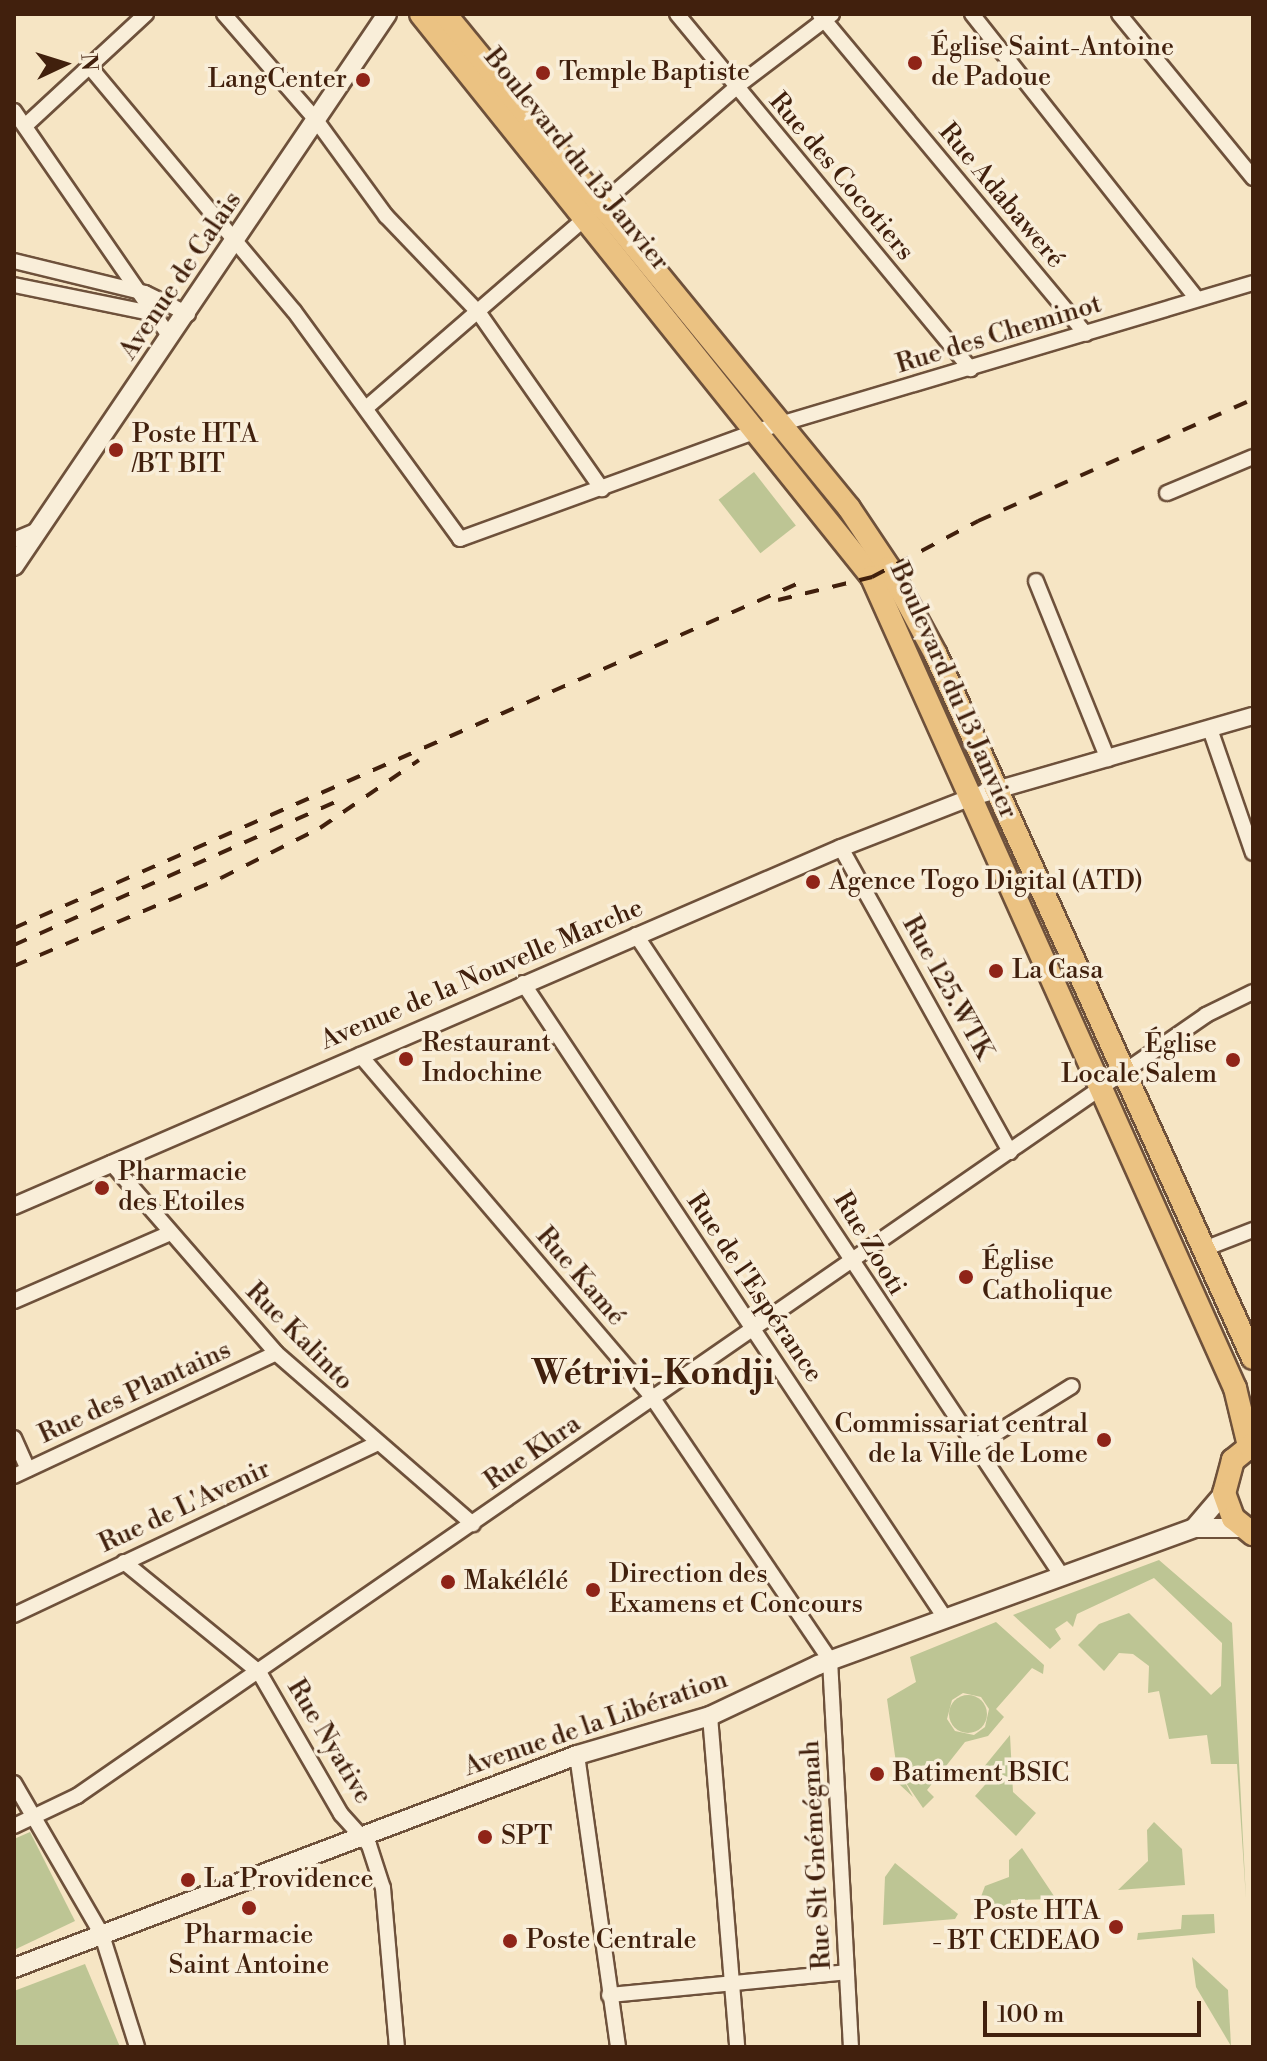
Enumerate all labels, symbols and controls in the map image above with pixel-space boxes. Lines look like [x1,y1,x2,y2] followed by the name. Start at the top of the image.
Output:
[24,24,104,104] north arrow
[931,32,1174,94] place label: Église Saint-Antoine de Padoue
[477,43,675,277] street label: Boulevard du 13 Janvier
[74,53,103,72] text: N
[906,54,924,72] marker: Église Saint-Antoine de Padoue
[559,57,750,89] place label: Temple Baptiste
[208,64,347,96] place label: LangCenter
[534,64,552,82] marker: Temple Baptiste
[354,71,372,89] marker: LangCenter
[762,87,920,267] street label: Rue des Cocotiers
[931,117,1071,275] street label: Rue Adabaweré
[113,186,249,366] street label: Avenue de Calais
[893,289,1105,381] street label: Rue des Cheminot
[132,419,258,480] place label: Poste HTA /BT BIT
[107,441,125,459] marker: Poste HTA /BT BIT
[882,558,1024,824] street label: Boulevard du 13 Janvier
[829,866,1143,898] place label: Agence Togo Digital (ATD)
[804,873,822,891] marker: Agence Togo Digital (ATD)
[316,893,648,1057] street label: Avenue de la Nouvelle Marche
[895,911,999,1065] street label: Rue 125.WTK
[1012,955,1103,987] place label: La Casa
[987,962,1005,980] marker: La Casa
[422,1028,551,1090] place label: Restaurant Indochine
[1061,1029,1217,1090] place label: Église Locale Salem
[397,1050,415,1068] marker: Restaurant Indochine
[1224,1051,1242,1069] marker: Église Locale Salem
[118,1157,247,1218] place label: Pharmacie des Etoiles
[93,1179,111,1197] marker: Pharmacie des Etoiles
[679,1187,829,1389] street label: Rue de l'Espérance
[826,1187,912,1301] street label: Rue Zooti
[529,1221,631,1333] street label: Rue Kamé
[982,1246,1113,1308] place label: Église Catholique
[957,1268,975,1286] marker: Église Catholique
[239,1277,359,1397] street label: Rue Kalinto
[34,1335,236,1451] street label: Rue des Plantains
[532,1355,774,1395] district label: Wétrivi-Kondji
[479,1409,587,1497] street label: Rue Khra
[834,1409,1088,1470] place label: Commissariat central de la Ville de Lome
[1095,1431,1113,1449] marker: Commissariat central de la Ville de Lome
[95,1454,275,1560] street label: Rue de L'Avenir
[609,1559,863,1620] place label: Direction des Examens et Concours
[464,1566,568,1598] place label: Makélélé
[439,1573,457,1591] marker: Makélélé
[584,1581,602,1599] marker: Direction des Examens et Concours
[460,1664,732,1784] street label: Avenue de la Libération
[280,1674,378,1810] street label: Rue Nyative
[795,1739,839,1971] street label: Rue Slt Gnémégnah
[893,1758,1069,1790] place label: Batiment BSIC
[868,1765,886,1783] marker: Batiment BSIC
[501,1821,552,1853] place label: SPT
[476,1828,494,1846] marker: SPT
[204,1864,374,1896] place label: La Providence
[179,1871,197,1889] marker: La Providence
[932,1896,1100,1958] place label: Poste HTA - BT CEDEAO
[240,1899,258,1917] marker: Pharmacie Saint Antoine
[1107,1918,1125,1936] marker: Poste HTA - BT CEDEAO
[169,1920,329,1982] place label: Pharmacie Saint Antoine
[526,1925,697,1957] place label: Poste Centrale
[501,1932,519,1950] marker: Poste Centrale
[987,1985,1205,2035] scale bar
[997,2000,1064,2030] text: 100 m

